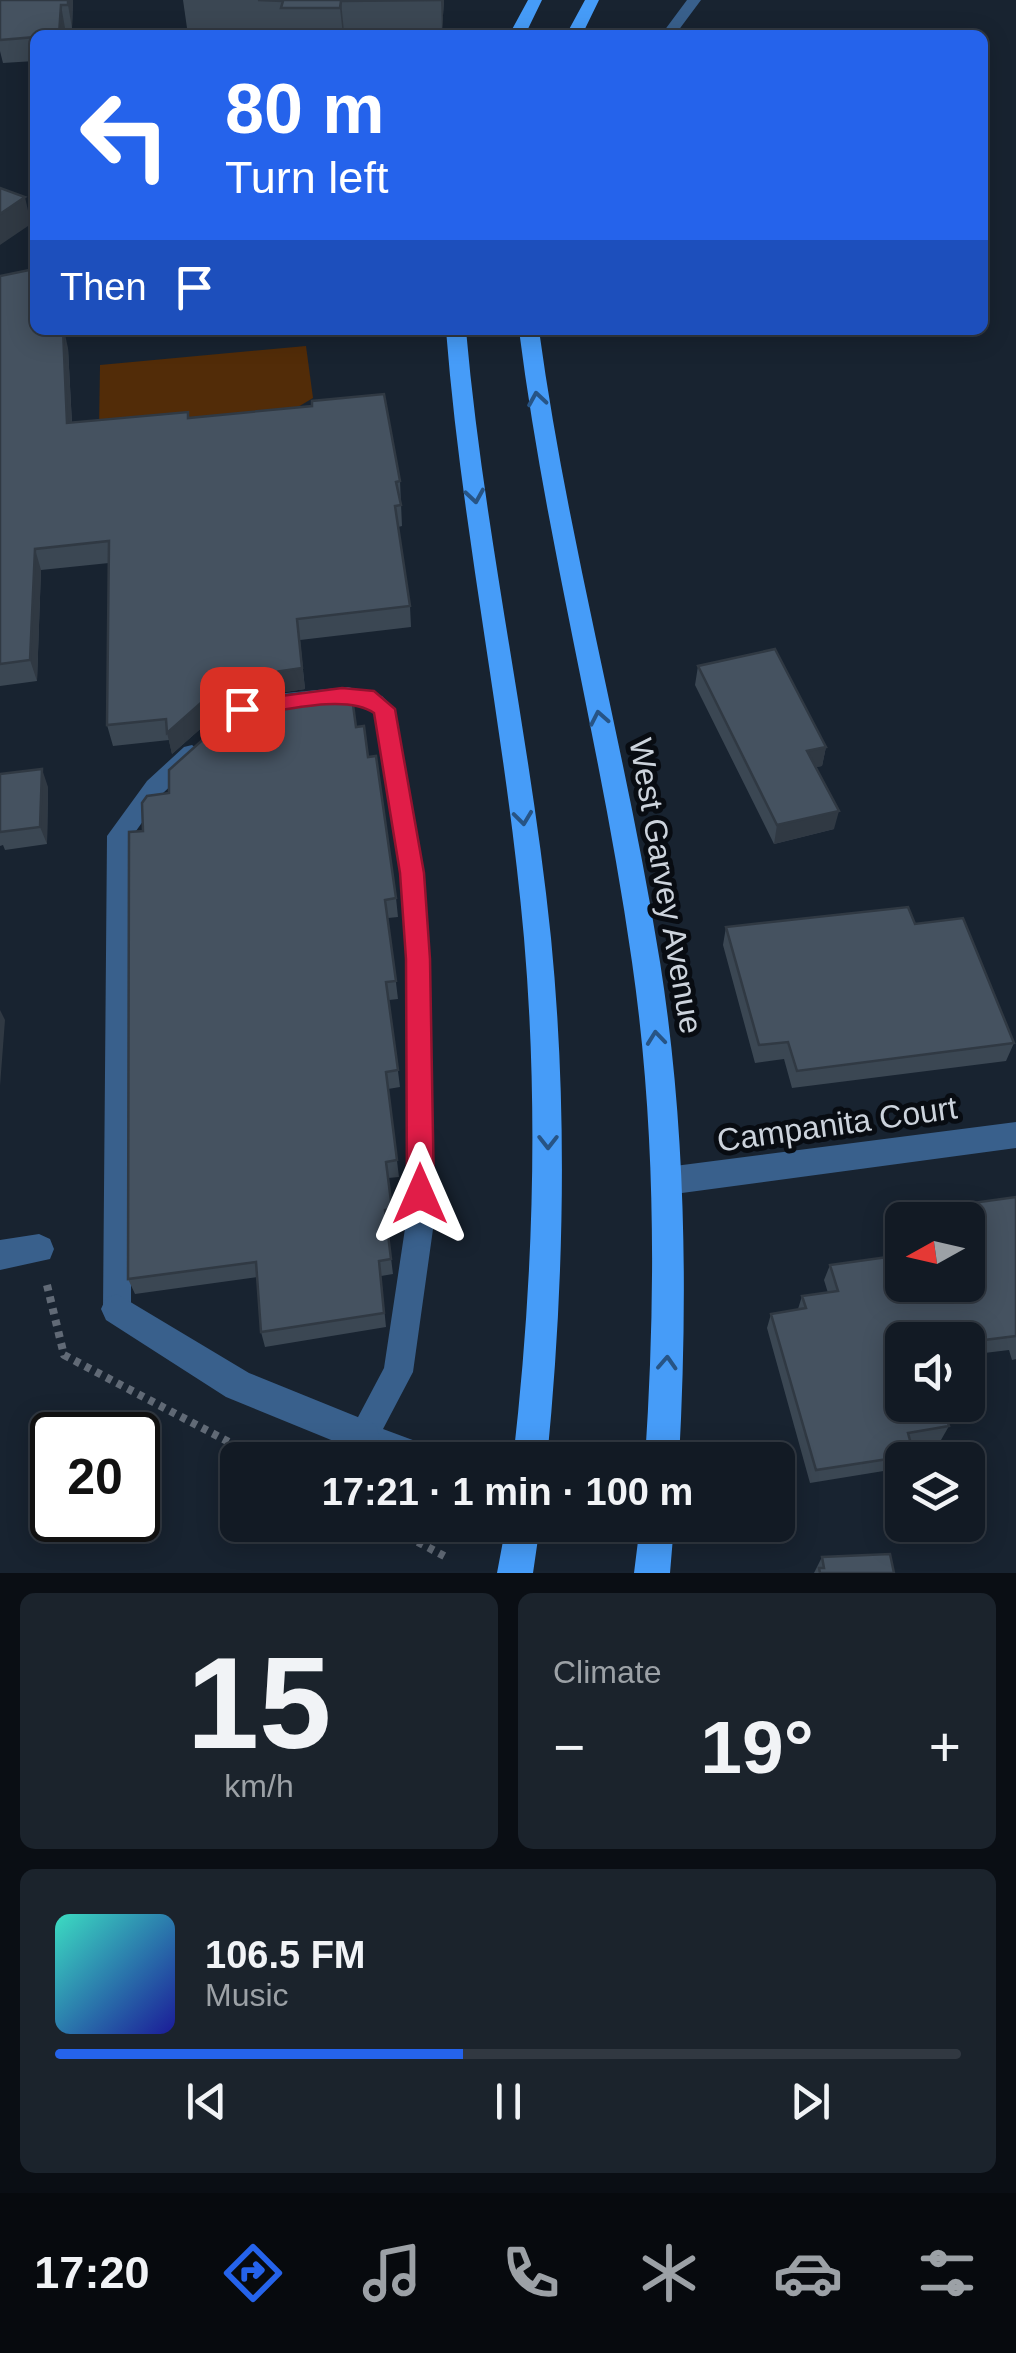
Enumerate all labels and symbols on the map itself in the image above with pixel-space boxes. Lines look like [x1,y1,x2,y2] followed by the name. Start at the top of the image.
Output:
[528,391,549,407] one-way arrow
[464,488,485,505] one-way arrow
[200,667,285,752] pin
[589,710,610,726] one-way arrow
[622,735,710,1037] street label: West Garvey Avenue
[512,809,533,826] one-way arrow
[646,1030,667,1046] one-way arrow
[715,1089,959,1159] street label: Campanita Court
[537,1134,559,1150] one-way arrow
[368,1142,472,1246] position arrow
[885,1202,985,1302] north arrow
[656,1354,677,1370] one-way arrow
[30,1412,160,1542] speed limit sign: 20

